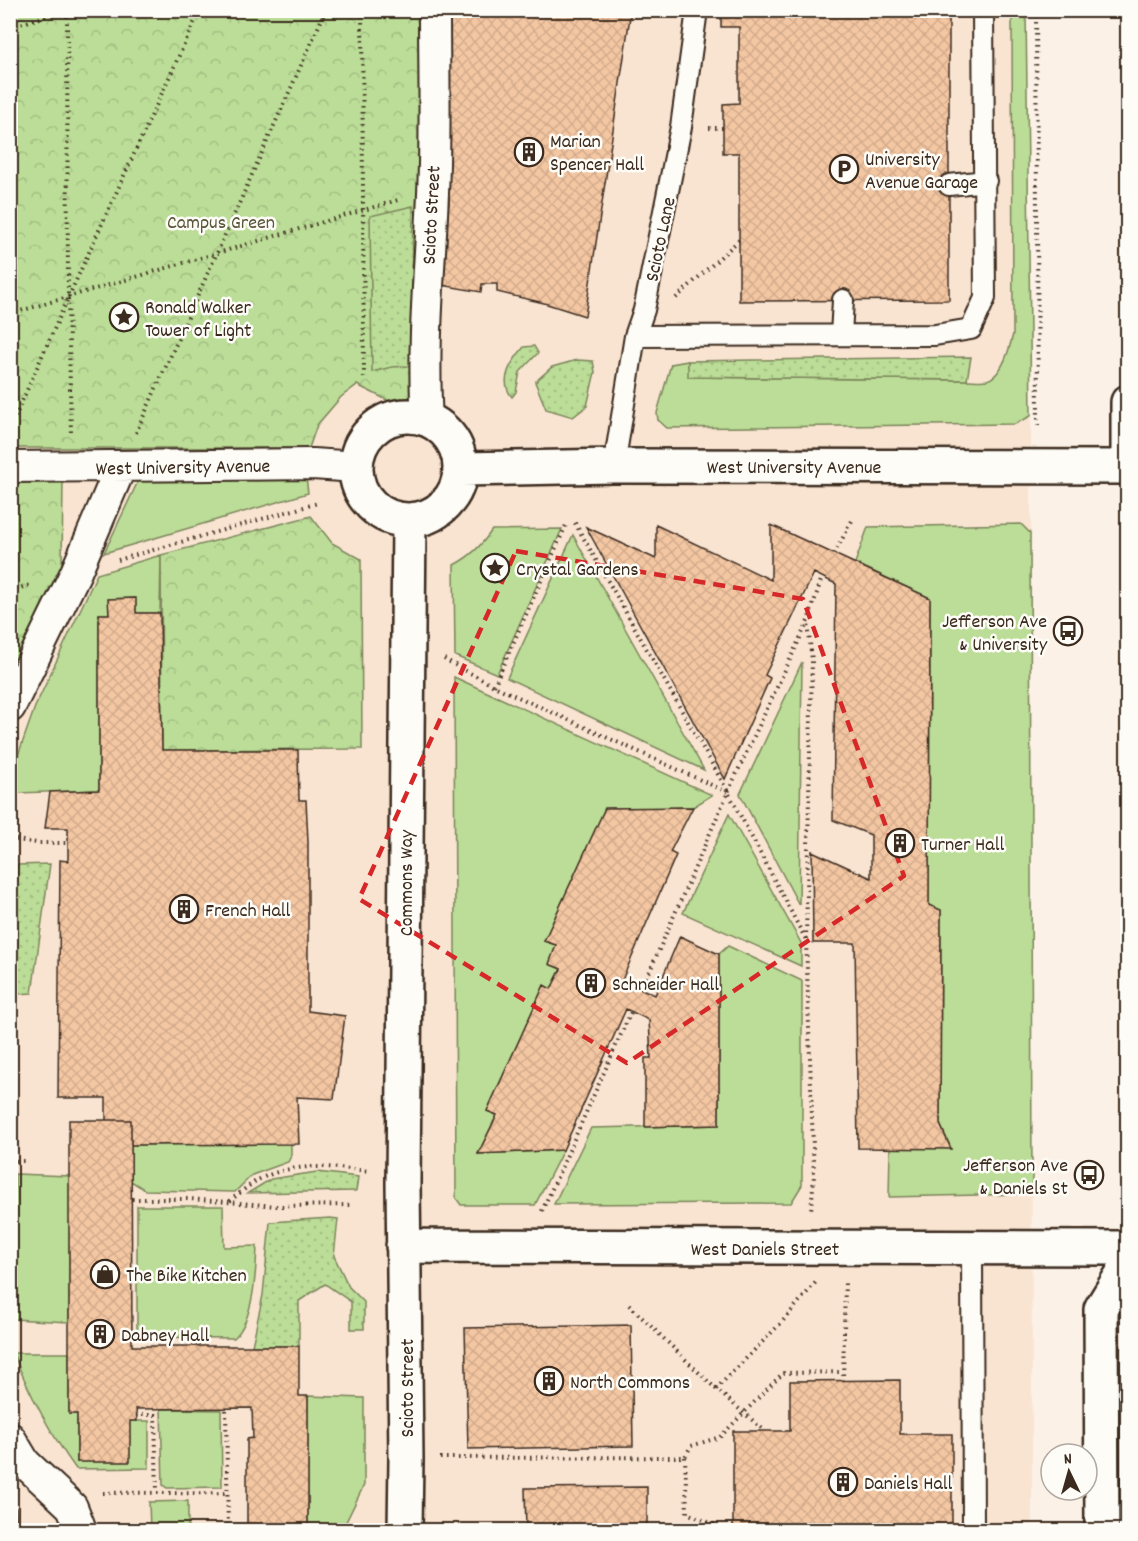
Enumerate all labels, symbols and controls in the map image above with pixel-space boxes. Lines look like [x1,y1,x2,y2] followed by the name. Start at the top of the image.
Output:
[550,129,644,180] place label: Marian Spencer Hall
[513,136,545,168] building icon: Marian Spencer Hall
[865,147,978,198] place label: University Avenue Garage
[828,153,860,185] parking icon: University Avenue Garage
[416,165,450,265] street label: Scioto Street
[639,195,685,285] street label: Scioto Lane
[167,210,275,238] park label: Campus Green
[145,295,252,346] place label: Ronald Walker Tower of Light
[108,301,140,333] place icon: Ronald Walker Tower of Light
[96,453,271,485] street label: West University Avenue
[707,455,882,483] street label: West University Avenue
[479,552,511,584] place icon: Crystal Gardens
[516,557,639,585] place label: Crystal Gardens
[942,609,1048,660] place label: Jefferson Ave & University
[1052,615,1084,647] bus stop icon: Jefferson Ave & University
[884,827,916,859] building icon: Turner Hall
[394,829,422,936] street label: Commons Way
[921,832,1004,860] place label: Turner Hall
[168,893,200,925] building icon: French Hall
[205,898,291,926] place label: French Hall
[575,967,607,999] building icon: Schneider Hall
[612,972,719,1000] place label: Schneider Hall
[963,1153,1068,1204] place label: Jefferson Ave & Daniels St
[1073,1159,1105,1191] bus stop icon: Jefferson Ave & Daniels St
[691,1237,839,1265] street label: West Daniels Street
[89,1258,121,1290] shop icon: The Bike Kitchen
[126,1263,247,1291] place label: The Bike Kitchen
[84,1318,116,1350] building icon: Dabney Hall
[121,1323,209,1351] place label: Dabney Hall
[395,1339,423,1437] street label: Scioto Street
[533,1365,565,1397] building icon: North Commons
[570,1370,690,1398] place label: North Commons
[1039,1442,1099,1502] north arrow
[1063,1448,1073,1471] text: N
[827,1466,859,1498] building icon: Daniels Hall
[864,1471,953,1499] place label: Daniels Hall

